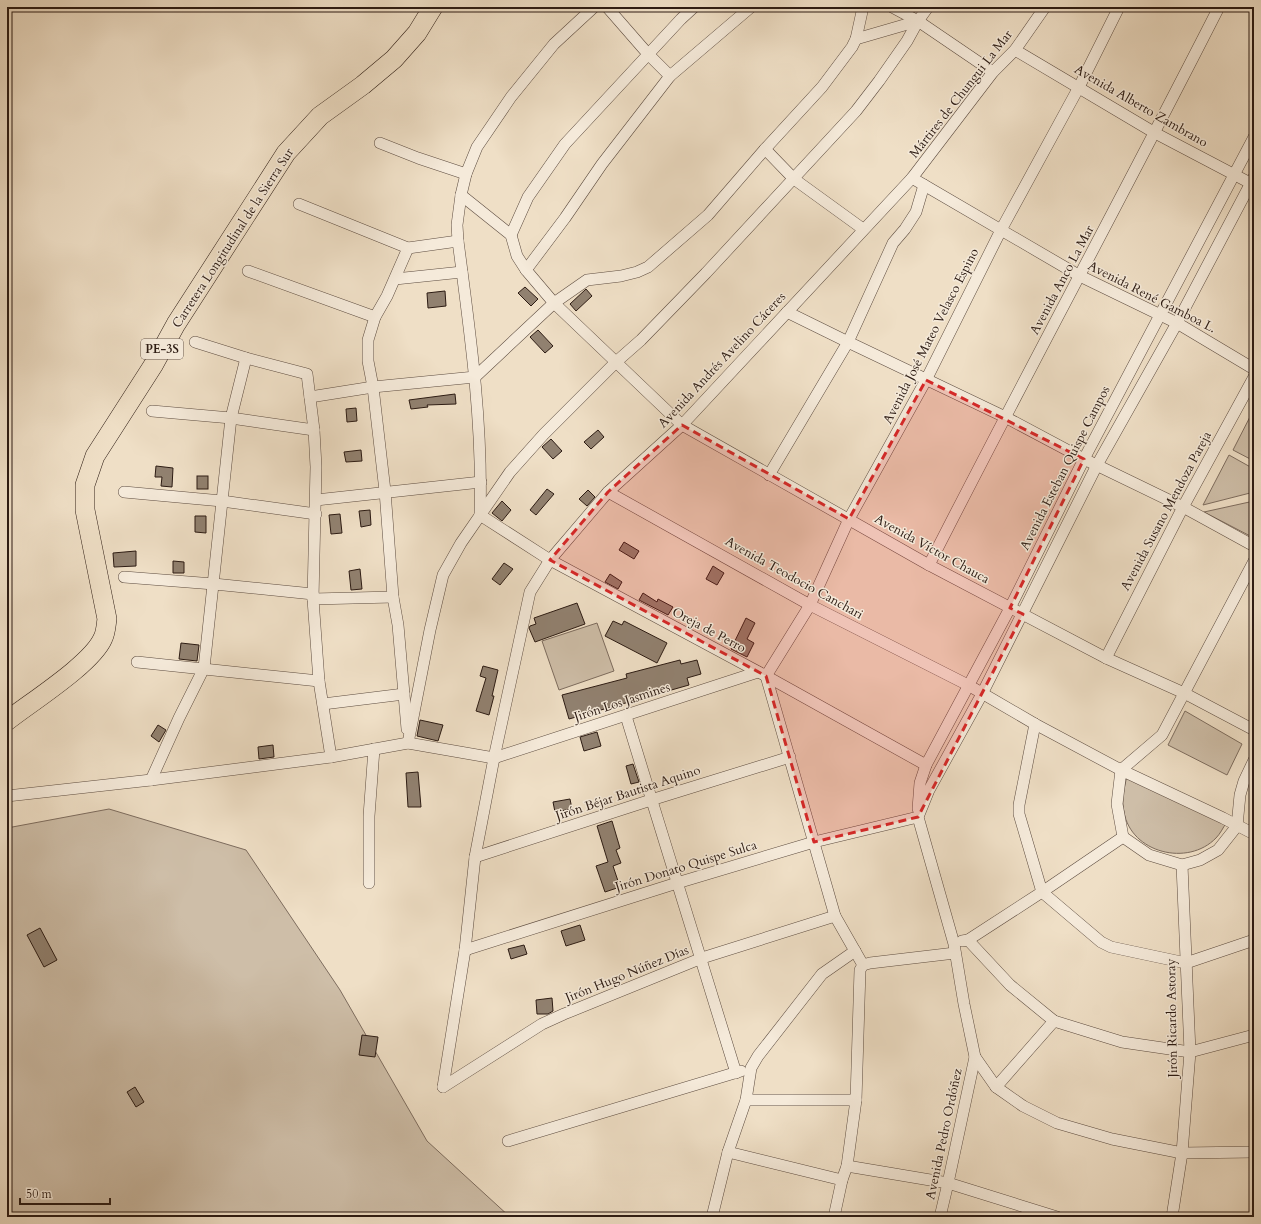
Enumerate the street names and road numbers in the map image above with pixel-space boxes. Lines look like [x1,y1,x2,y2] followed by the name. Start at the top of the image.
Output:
[905,26,1017,162] street label: Mártires de Chungui La Mar
[1071,60,1211,152] street label: Avenida Alberto Zambrano
[168,144,298,332] street label: Carretera Longitudinal de la Sierra Sur
[1026,222,1099,338] street label: Avenida Anco La Mar
[879,245,983,427] street label: Avenida José Mateo Velasco Espino
[1085,257,1219,337] street label: Avenida René Gamboa L.
[654,288,790,432] street label: Avenida Andrés Avelino Cáceres
[141,339,183,359] road number: PE-3S
[1016,383,1114,553] street label: Avenida Esteban Quispe Campos
[1116,428,1216,594] street label: Avenida Susano Mendoza Pareja
[871,510,993,588] street label: Avenida Víctor Chauca
[722,532,867,624] street label: Avenida Teodocio Canchari
[669,603,749,657] street label: Oreja de Perro
[570,678,672,727] street label: Jirón Los Jasmines
[551,761,703,826] street label: Jirón Béjar Bautista Aquino
[611,836,759,897] street label: Jirón Donato Quispe Sulca
[561,941,691,1008] street label: Jirón Hugo Núñez Días
[1162,958,1182,1080] street label: Jirón Ricardo Astoray
[921,1067,967,1201] street label: Avenida Pedro Ordóñez

